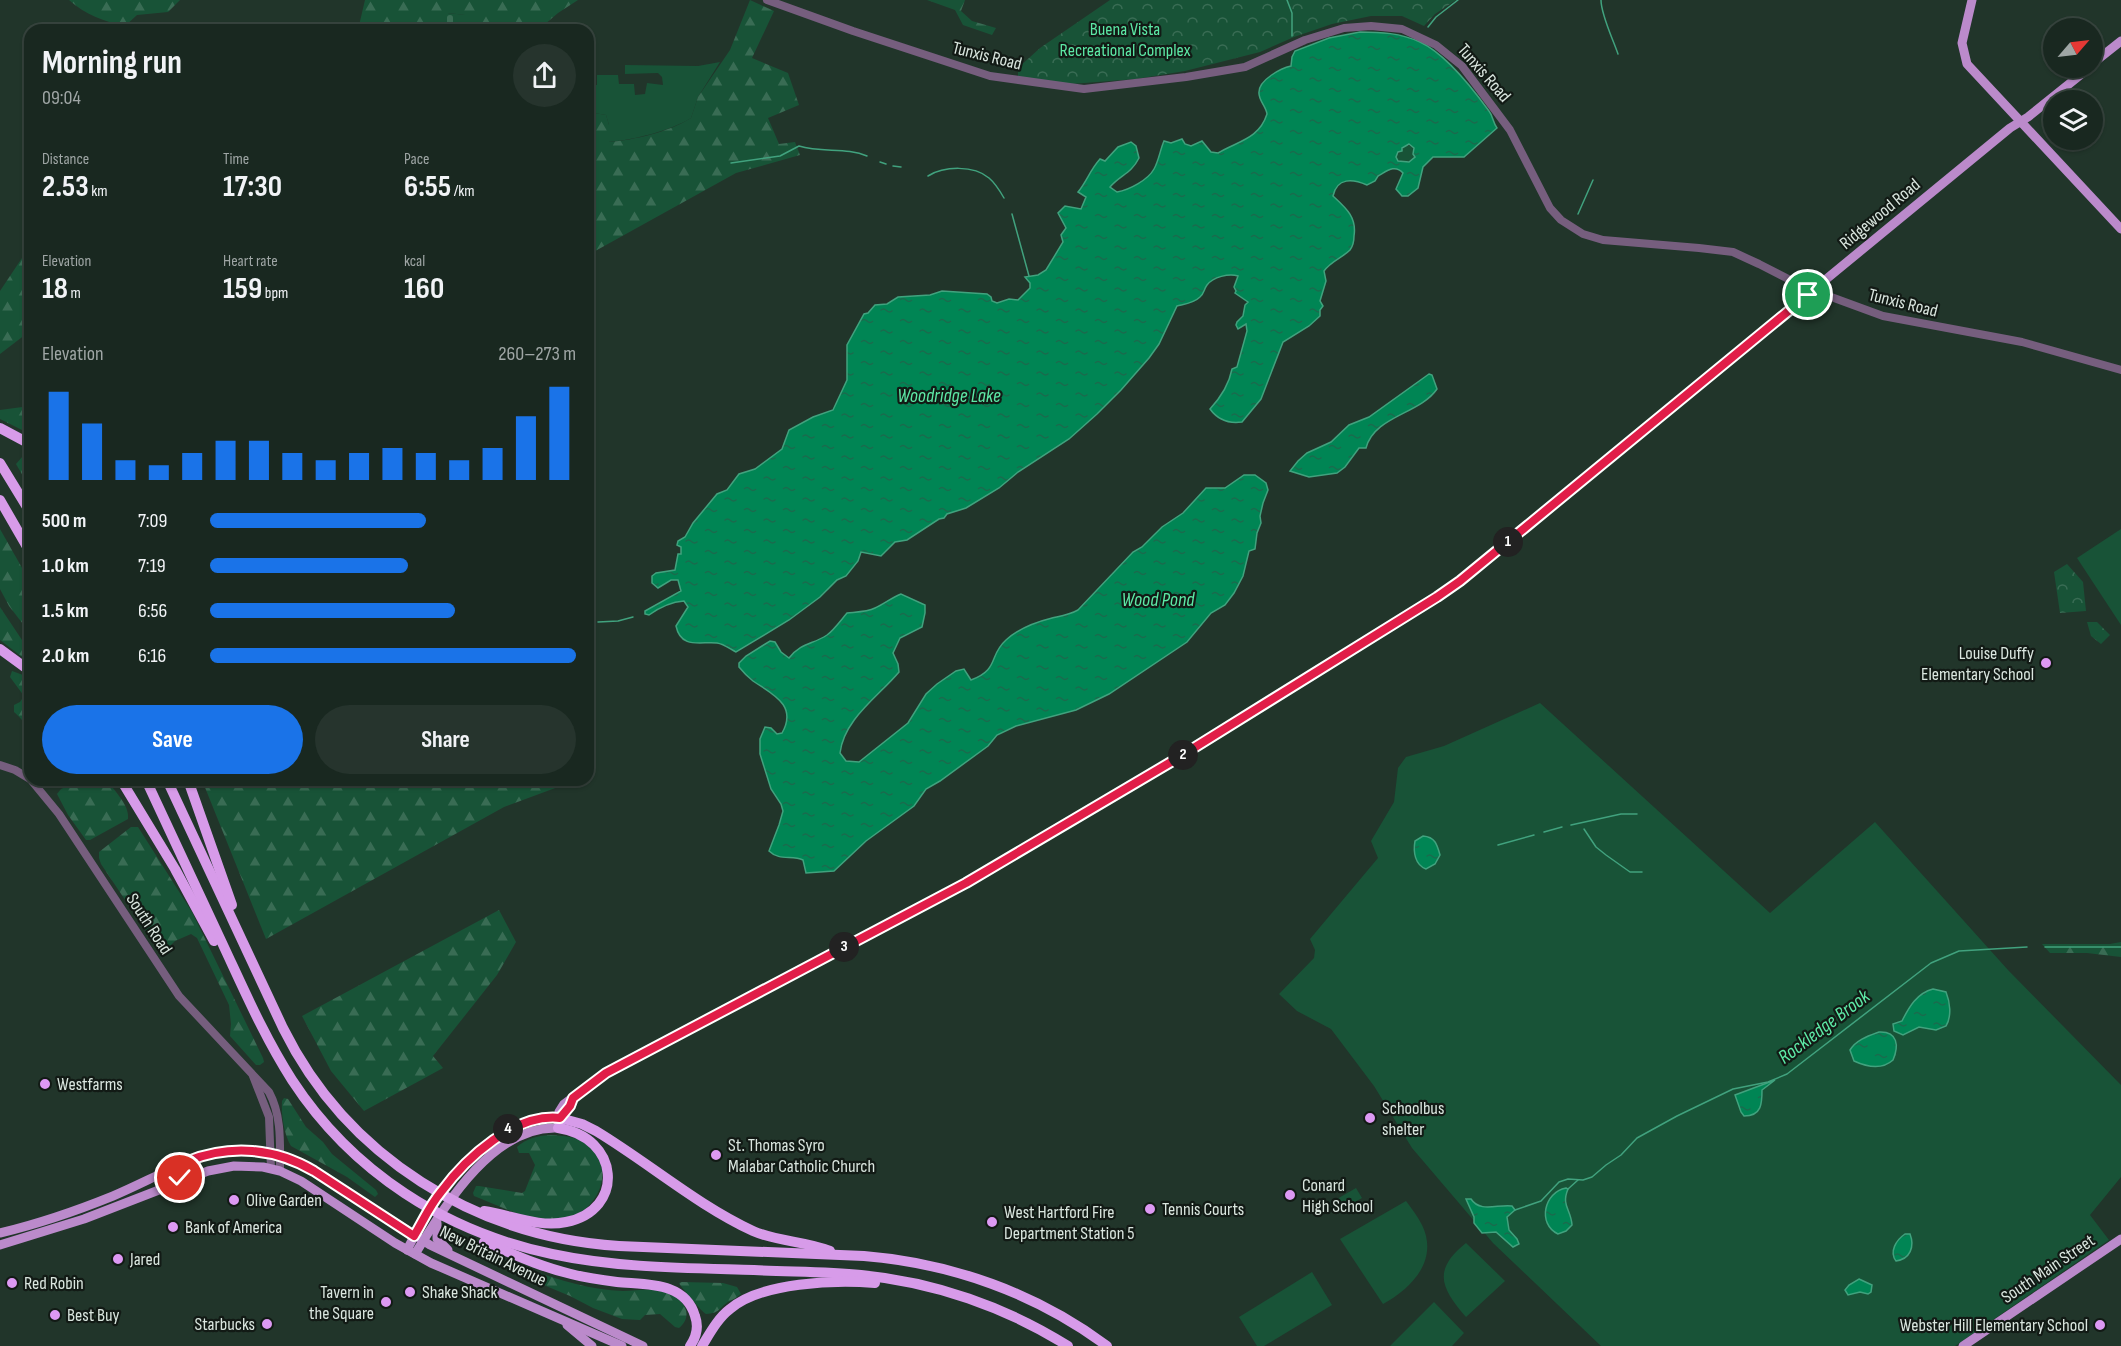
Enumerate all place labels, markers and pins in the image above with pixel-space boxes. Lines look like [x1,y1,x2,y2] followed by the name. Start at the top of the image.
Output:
[1782,269,1833,320] pin
[1493,527,1523,557] pin: 1
[1921,643,2034,685] place label: Louise Duffy Elementary School
[2039,656,2053,670] marker: Louise Duffy Elementary School
[1168,740,1198,770] pin: 2
[829,932,859,962] pin: 3
[57,1074,123,1095] place label: Westfarms
[38,1077,52,1091] marker: Westfarms
[1382,1098,1444,1140] place label: Schoolbus shelter
[1363,1111,1377,1125] marker: Schoolbus shelter
[493,1114,523,1144] pin: 4
[728,1135,875,1177] place label: St. Thomas Syro Malabar Catholic Church
[709,1148,723,1162] marker: St. Thomas Syro Malabar Catholic Church
[154,1152,205,1203] pin
[1302,1175,1373,1217] place label: Conard High School
[1283,1188,1297,1202] marker: Conard High School
[246,1190,322,1211] place label: Olive Garden
[227,1193,241,1207] marker: Olive Garden
[1162,1199,1244,1220] place label: Tennis Courts
[1004,1202,1134,1244] place label: West Hartford Fire Department Station 5
[1143,1202,1157,1216] marker: Tennis Courts
[985,1215,999,1229] marker: West Hartford Fire Department Station 5
[185,1217,282,1238] place label: Bank of America
[166,1220,180,1234] marker: Bank of America
[129,1249,160,1270] place label: Jared
[111,1252,125,1266] marker: Jared
[24,1273,84,1294] place label: Red Robin
[5,1276,19,1290] marker: Red Robin
[309,1282,374,1324] place label: Tavern in the Square
[422,1282,498,1303] place label: Shake Shack
[403,1285,417,1299] marker: Shake Shack
[379,1295,393,1309] marker: Tavern in the Square
[67,1305,120,1326] place label: Best Buy
[48,1308,62,1322] marker: Best Buy
[195,1314,255,1335] place label: Starbucks
[1900,1315,2088,1336] place label: Webster Hill Elementary School
[260,1317,274,1331] marker: Starbucks
[2093,1318,2107,1332] marker: Webster Hill Elementary School

